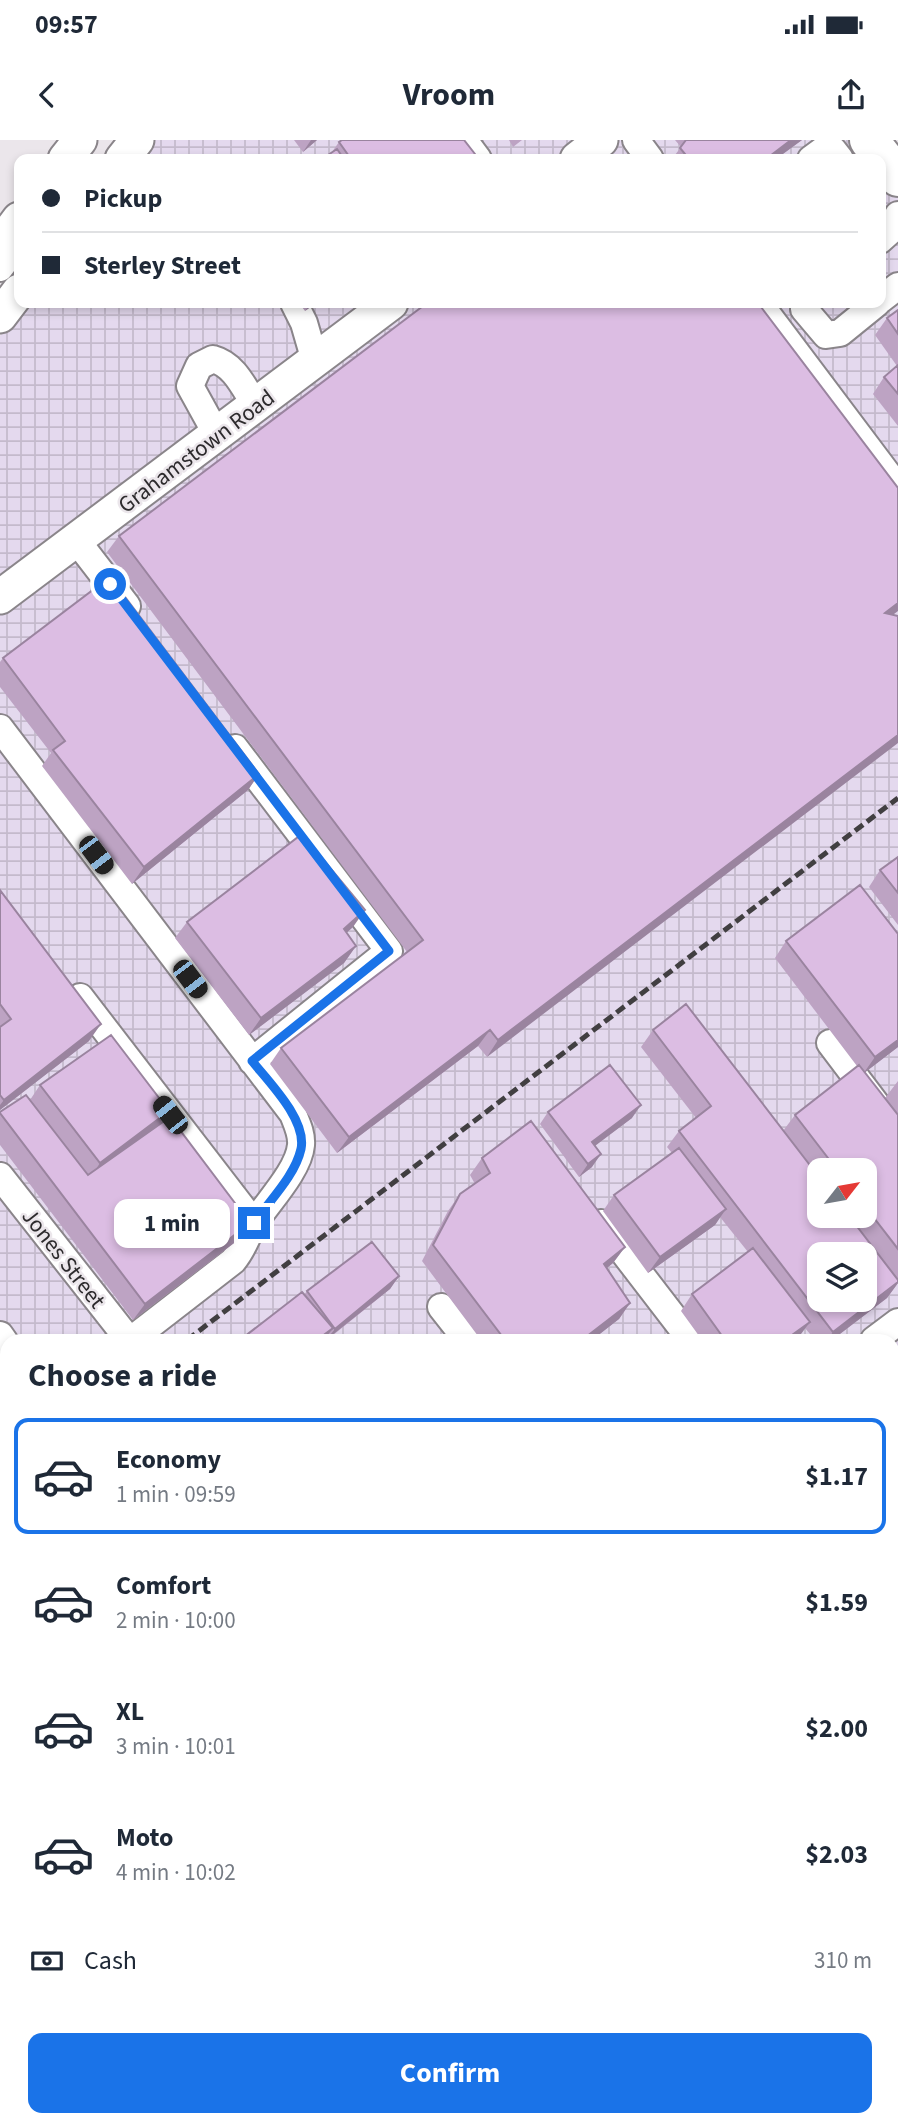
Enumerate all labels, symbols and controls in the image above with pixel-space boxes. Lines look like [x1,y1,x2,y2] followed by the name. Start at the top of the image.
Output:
[35,6,98,43] text: 09:57
[403,72,495,118] text: Vroom
[28,76,66,114] icon: back
[832,76,870,114] icon: share
[84,180,162,217] text: Pickup
[84,247,241,284] text: Sterley Street
[111,382,282,521] street label: Grahamstown Road
[94,568,126,600] route start
[75,832,118,878] car
[169,956,212,1002] car
[149,1092,192,1138] car
[807,1158,877,1228] north arrow
[807,1158,877,1312] map controls
[114,1198,230,1248] callout: 1 min
[14,1201,113,1316] street label: Jones Street
[144,1207,200,1240] text: 1 min
[238,1207,270,1239] route end
[807,1242,877,1312] button: layers
[28,1353,217,1399] text: Choose a ride
[116,1441,221,1478] text: Economy
[32,1445,95,1508] icon: car
[805,1458,868,1495] text: $1.17
[116,1478,236,1511] text: 1 min · 09:59
[116,1567,211,1604] text: Comfort
[32,1571,95,1634] icon: car
[805,1584,868,1621] text: $1.59
[116,1604,236,1637] text: 2 min · 10:00
[116,1693,144,1730] text: XL
[32,1697,95,1760] icon: car
[805,1710,868,1747] text: $2.00
[116,1730,236,1763] text: 3 min · 10:01
[116,1819,173,1856] text: Moto
[32,1823,95,1886] icon: car
[805,1836,868,1873] text: $2.03
[116,1856,236,1889] text: 4 min · 10:02
[28,1942,66,1980] icon: cash
[84,1942,137,1979] text: Cash
[814,1944,872,1977] text: 310 m
[28,2033,872,2113] button: Confirm

